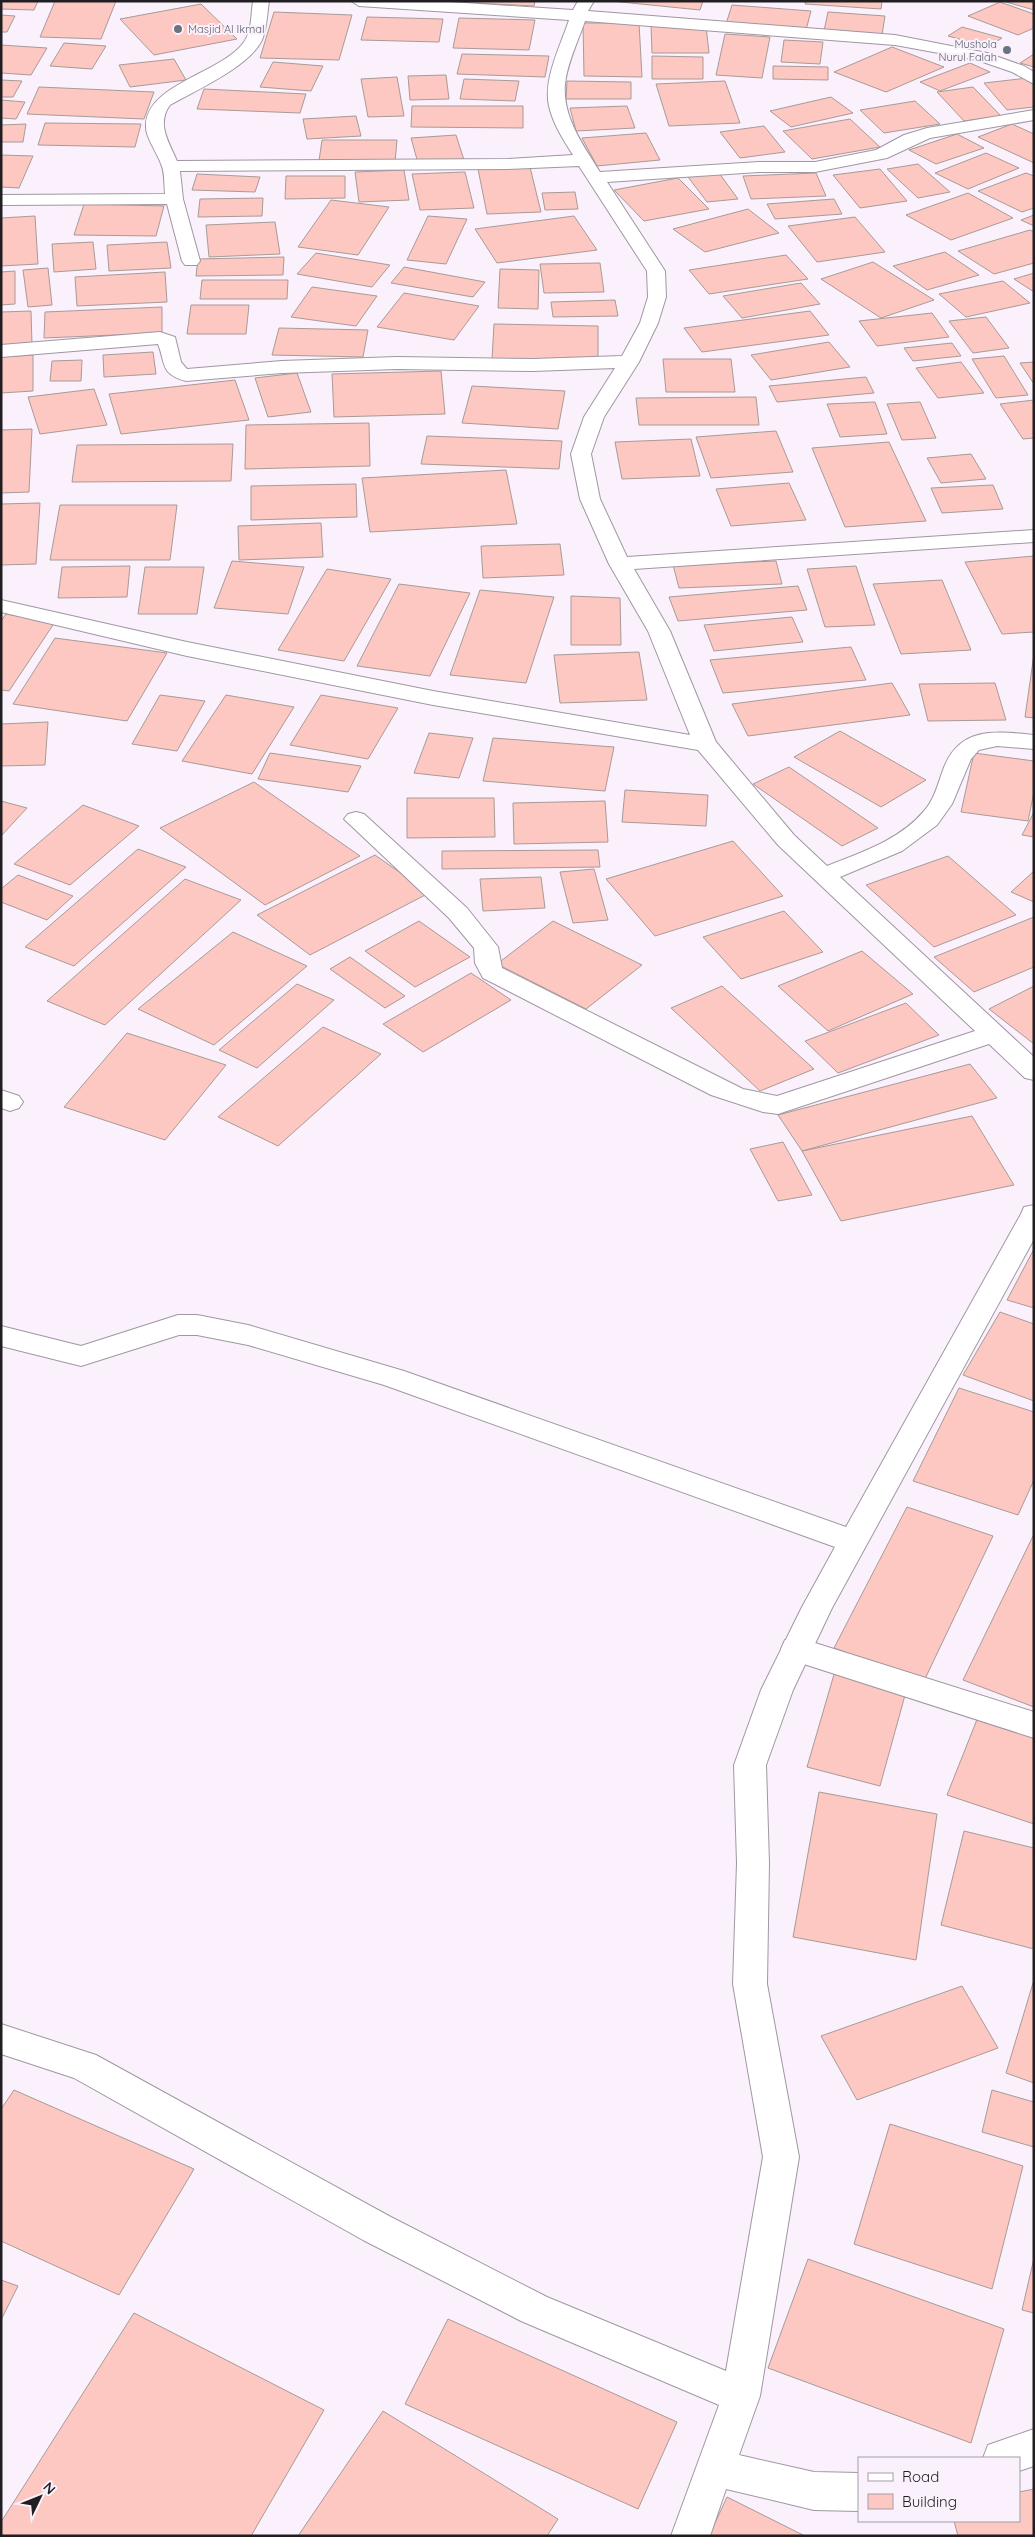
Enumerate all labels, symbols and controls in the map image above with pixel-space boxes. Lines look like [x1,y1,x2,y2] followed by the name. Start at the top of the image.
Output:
[188,22,264,36] place label: Masjid Al Ikmal
[172,23,184,35] marker: Masjid Al Ikmal
[939,37,997,64] place label: Mushola Nurul Falah
[1001,44,1013,56] marker: Mushola Nurul Falah
[858,2457,1020,2522] legend
[902,2467,939,2486] text: Road
[15,2472,65,2522] north arrow
[39,2478,60,2498] text: N
[902,2492,957,2511] text: Building

